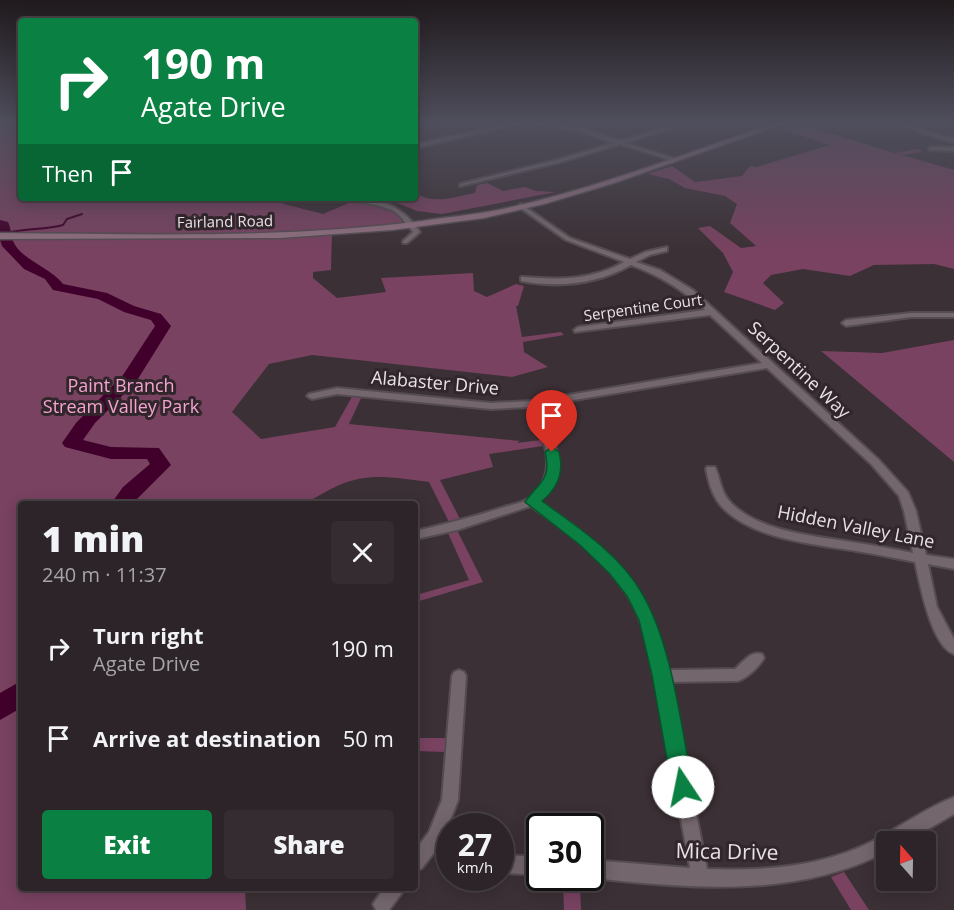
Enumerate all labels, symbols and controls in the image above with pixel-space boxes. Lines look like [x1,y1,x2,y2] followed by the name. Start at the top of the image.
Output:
[141,34,265,91] text: 190 m
[42,42,120,120] icon: right
[141,88,286,125] text: Agate Drive
[105,156,138,189] icon: arrive
[42,158,93,188] text: Then
[177,210,273,232] street label: Fairland Road
[582,289,703,325] street label: Serpentine Court
[743,316,857,424] street label: Serpentine Way
[370,364,500,400] street label: Alabaster Drive
[43,373,200,418] park label: Paint Branch Stream Valley Park
[526,390,577,452] pin
[535,399,568,432] icon: arrive
[775,499,937,553] street label: Hidden Valley Lane
[42,514,144,563] text: 1 min
[331,521,394,584] button: close
[42,561,167,588] text: 240 m · 11:37
[93,620,204,650] text: Turn right
[42,632,75,665] icon: right
[330,633,394,663] text: 190 m
[93,650,200,677] text: Agate Drive
[42,722,75,755] icon: arrive
[93,723,321,753] text: Arrive at destination
[343,723,394,753] text: 50 m
[651,755,715,819] position arrow
[42,810,212,879] button: Exit
[224,810,394,879] button: Share
[526,813,604,891] speed limit sign: 30
[458,824,492,865] text: 27
[876,831,936,891] north arrow
[876,831,936,891] map controls
[675,836,779,866] street label: Mica Drive
[457,857,493,877] text: km/h

